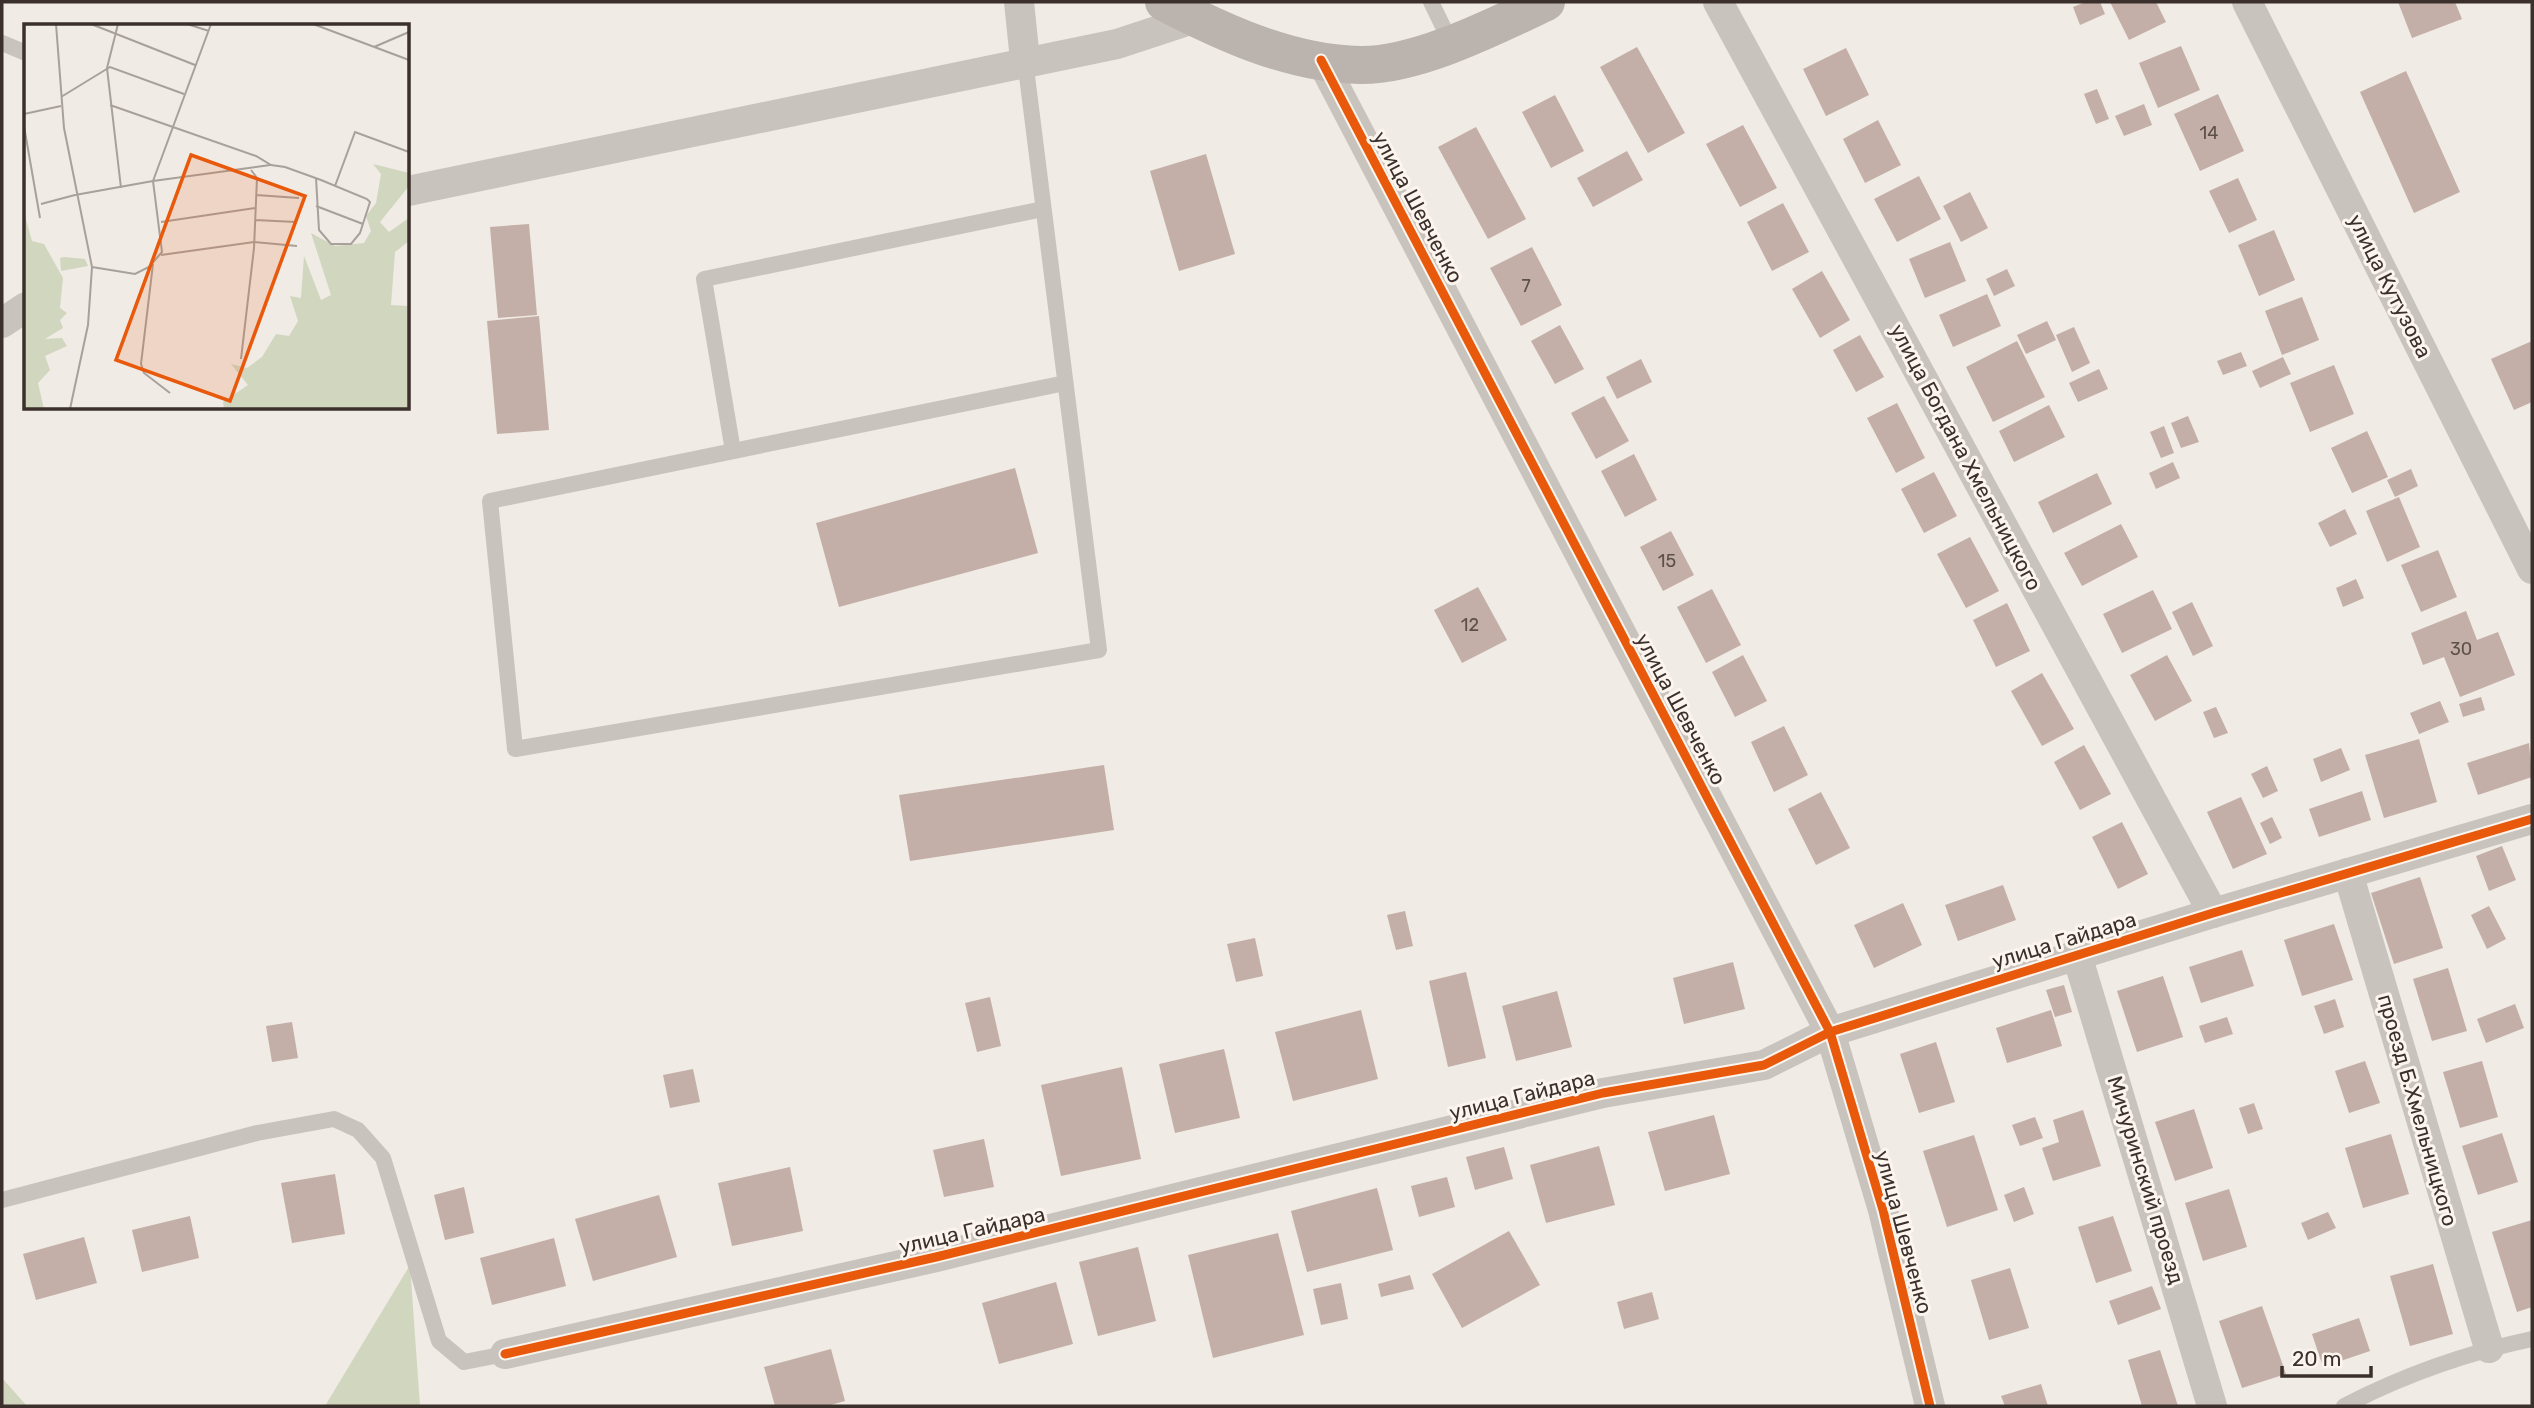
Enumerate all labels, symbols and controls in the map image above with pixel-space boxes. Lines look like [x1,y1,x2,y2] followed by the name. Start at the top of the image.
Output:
[24,24,410,410] inset map
[2200,122,2218,144] house number: 14
[1368,127,1468,287] street label: улица Шевченко
[2343,210,2437,362] street label: улица Кутузова
[1521,275,1531,297] house number: 7
[1885,320,2047,594] street label: улица Богдана Хмельницкого
[1658,550,1676,572] house number: 15
[1461,614,1479,636] house number: 12
[1631,629,1731,789] street label: улица Шевченко
[2450,638,2472,660] house number: 30
[1989,906,2139,974] street label: улица Гайдара
[2373,991,2463,1229] street label: проезд Б.Хмельницкого
[1447,1065,1597,1125] street label: улица Гайдара
[2102,1073,2190,1287] street label: Мичуринский проезд
[1870,1148,1938,1316] street label: улица Шевченко
[896,1201,1048,1259] street label: улица Гайдара
[2282,1334,2371,1378] scale bar
[2292,1346,2341,1371] text: 20 m

